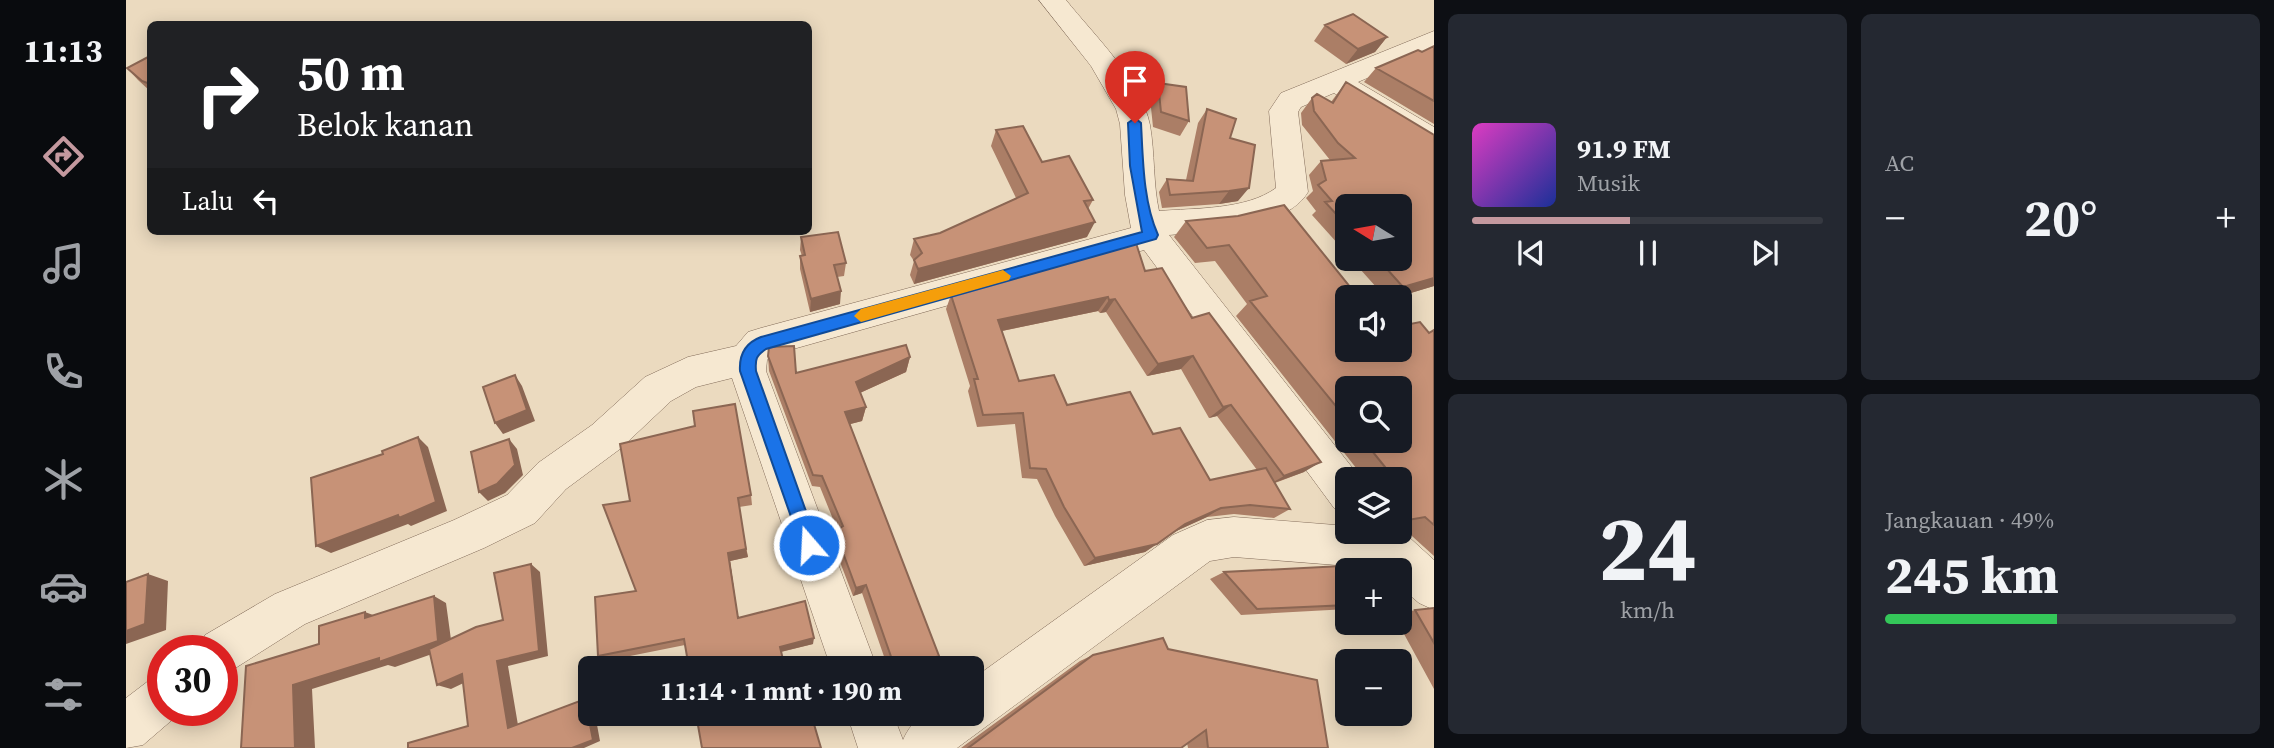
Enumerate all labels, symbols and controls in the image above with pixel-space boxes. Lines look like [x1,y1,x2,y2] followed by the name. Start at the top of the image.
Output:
[24,29,102,73] text: 11:13
[297,39,405,106] text: 50 m
[182,49,273,140] icon: right
[1105,51,1165,123] pin
[1116,62,1154,100] icon: arrive
[297,103,473,147] text: Belok kanan
[1577,131,1671,167] text: 91.9 FM
[39,132,88,181] icon: directions
[1885,147,1914,179] text: AC
[1577,167,1640,199] text: Musik
[247,182,285,220] icon: left
[2024,182,2097,253] text: 20°
[182,183,233,219] text: Lalu
[1885,192,1905,244] text: −
[2216,192,2236,244] text: +
[1335,194,1412,271] north arrow
[1335,194,1412,726] map controls
[1512,234,1550,272] icon: previous
[1629,234,1667,272] icon: pause
[1746,234,1784,272] icon: next
[39,239,88,288] icon: music
[1335,285,1412,362] button: sound
[39,347,88,396] icon: phone
[1335,376,1412,453] button: search
[39,455,88,504] icon: climate
[1335,467,1412,544] button: layers
[1598,486,1697,610] text: 24
[1885,504,2054,536] text: Jangkauan · 49%
[772,508,846,582] position arrow
[1885,539,2059,610] text: 245 km
[1335,558,1412,635] button: +
[39,562,88,611] icon: car
[1620,594,1675,626] text: km/h
[147,635,238,726] speed limit sign: 30
[1335,649,1412,726] button: −
[39,670,88,719] icon: filters
[660,673,902,709] text: 11:14 · 1 mnt · 190 m

